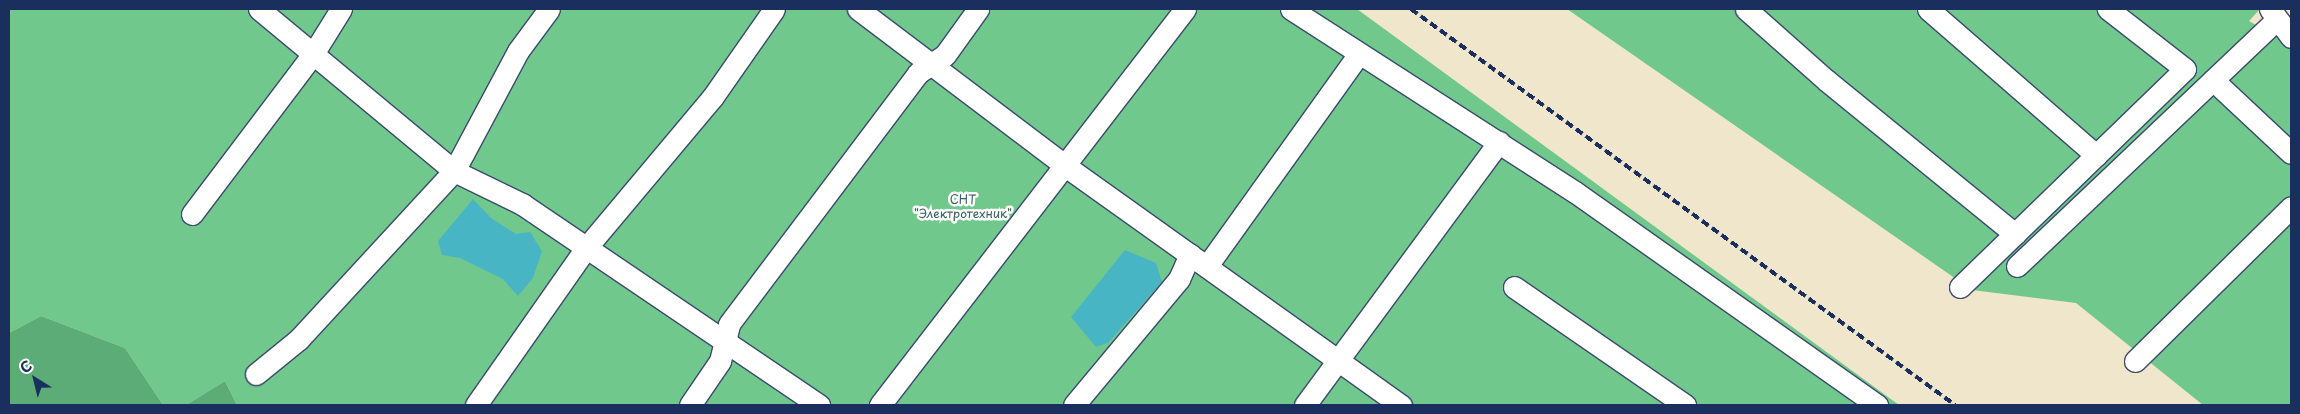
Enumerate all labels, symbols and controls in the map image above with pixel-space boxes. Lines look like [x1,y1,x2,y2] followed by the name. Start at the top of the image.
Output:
[914,193,1012,221] park label: СНТ "Электротехник"
[10,354,60,404] north arrow
[15,355,36,378] text: С

